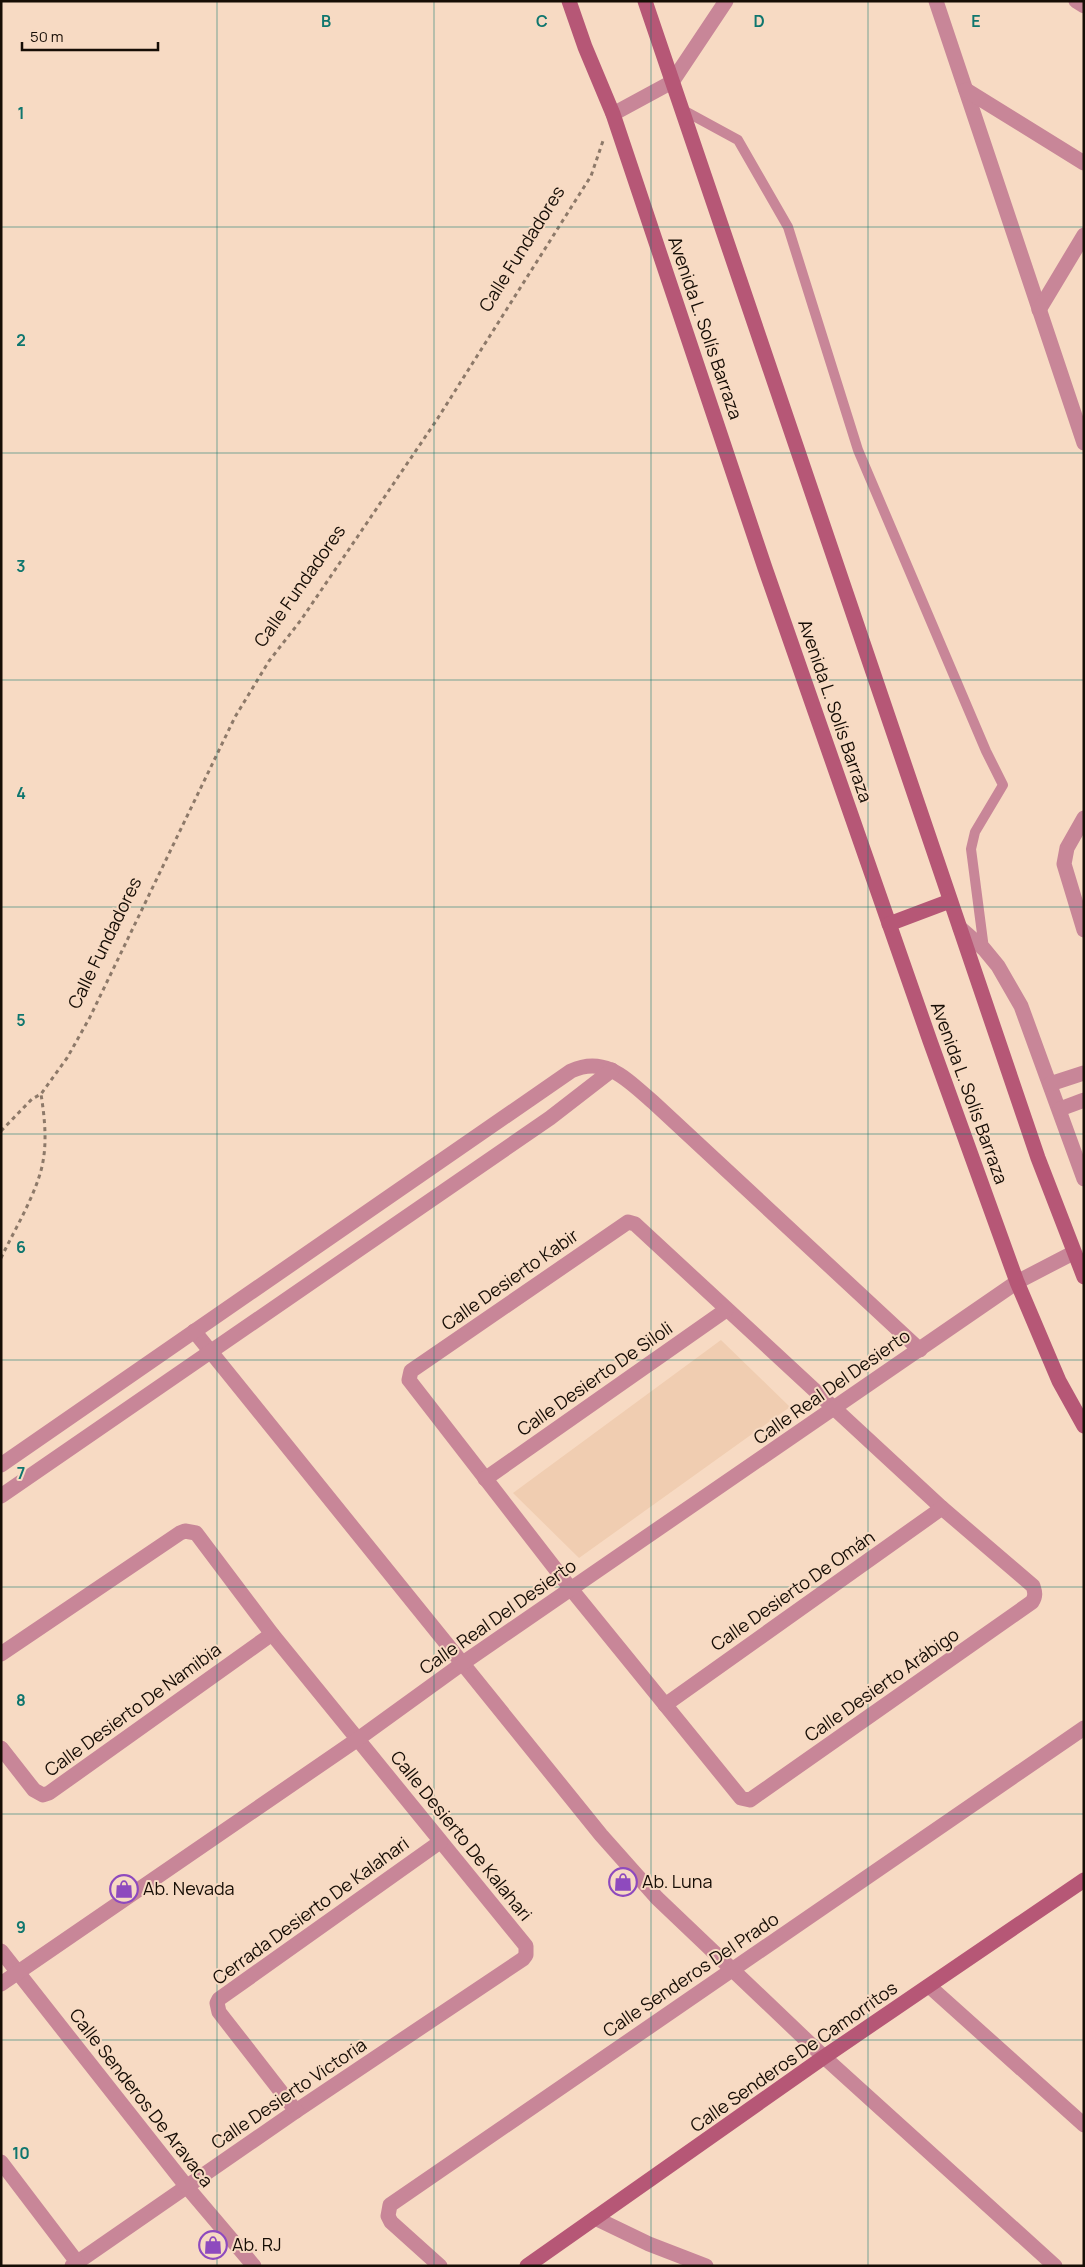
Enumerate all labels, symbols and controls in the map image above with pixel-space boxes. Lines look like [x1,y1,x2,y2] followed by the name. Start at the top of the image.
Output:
[321,10,331,32] text: B
[536,10,548,32] text: C
[753,10,765,32] text: D
[971,10,981,32] text: E
[22,20,159,52] scale bar
[30,26,64,47] text: 50 m
[17,102,25,124] text: 1
[473,181,569,316] street label: Calle Fundadores
[663,233,749,422] street label: Avenida L. Solís Barraza
[16,329,26,351] text: 2
[248,520,350,651] street label: Calle Fundadores
[16,555,26,577] text: 3
[793,616,879,805] street label: Avenida L. Solís Barraza
[16,782,26,804] text: 4
[62,873,146,1013] street label: Calle Fundadores
[926,998,1014,1187] street label: Avenida L. Solís Barraza
[16,1009,26,1031] text: 5
[436,1223,583,1335] street label: Calle Desierto Kabir
[16,1236,26,1258] text: 6
[512,1315,677,1441] street label: Calle Desierto De Siloli
[748,1323,915,1449] street label: Calle Real Del Desierto
[17,1462,25,1484] text: 7
[706,1524,879,1656] street label: Calle Desierto De Omán
[414,1553,581,1679] street label: Calle Real Del Desierto
[799,1622,963,1747] street label: Calle Desierto Arábigo
[39,1637,225,1781] street label: Calle Desierto De Namibia
[16,1689,26,1711] text: 8
[386,1745,538,1925] street label: Calle Desierto De Kalahari
[207,1831,413,1990] street label: Cerrada Desierto De Kalahari
[608,1867,638,1897] shop icon: Ab. Luna
[642,1869,712,1893] place label: Ab. Luna
[109,1874,139,1904] shop icon: Ab. Nevada
[143,1876,235,1900] place label: Ab. Nevada
[598,1906,783,2042] street label: Calle Senderos Del Prado
[16,1916,26,1938] text: 9
[685,1975,902,2137] street label: Calle Senderos De Camorritos
[64,2003,219,2192] street label: Calle Senderos De Aravaca
[206,2032,371,2154] street label: Calle Desierto Victoria
[12,2142,30,2164] text: 10
[198,2230,228,2260] shop icon: Ab. RJ
[232,2232,282,2256] place label: Ab. RJ

